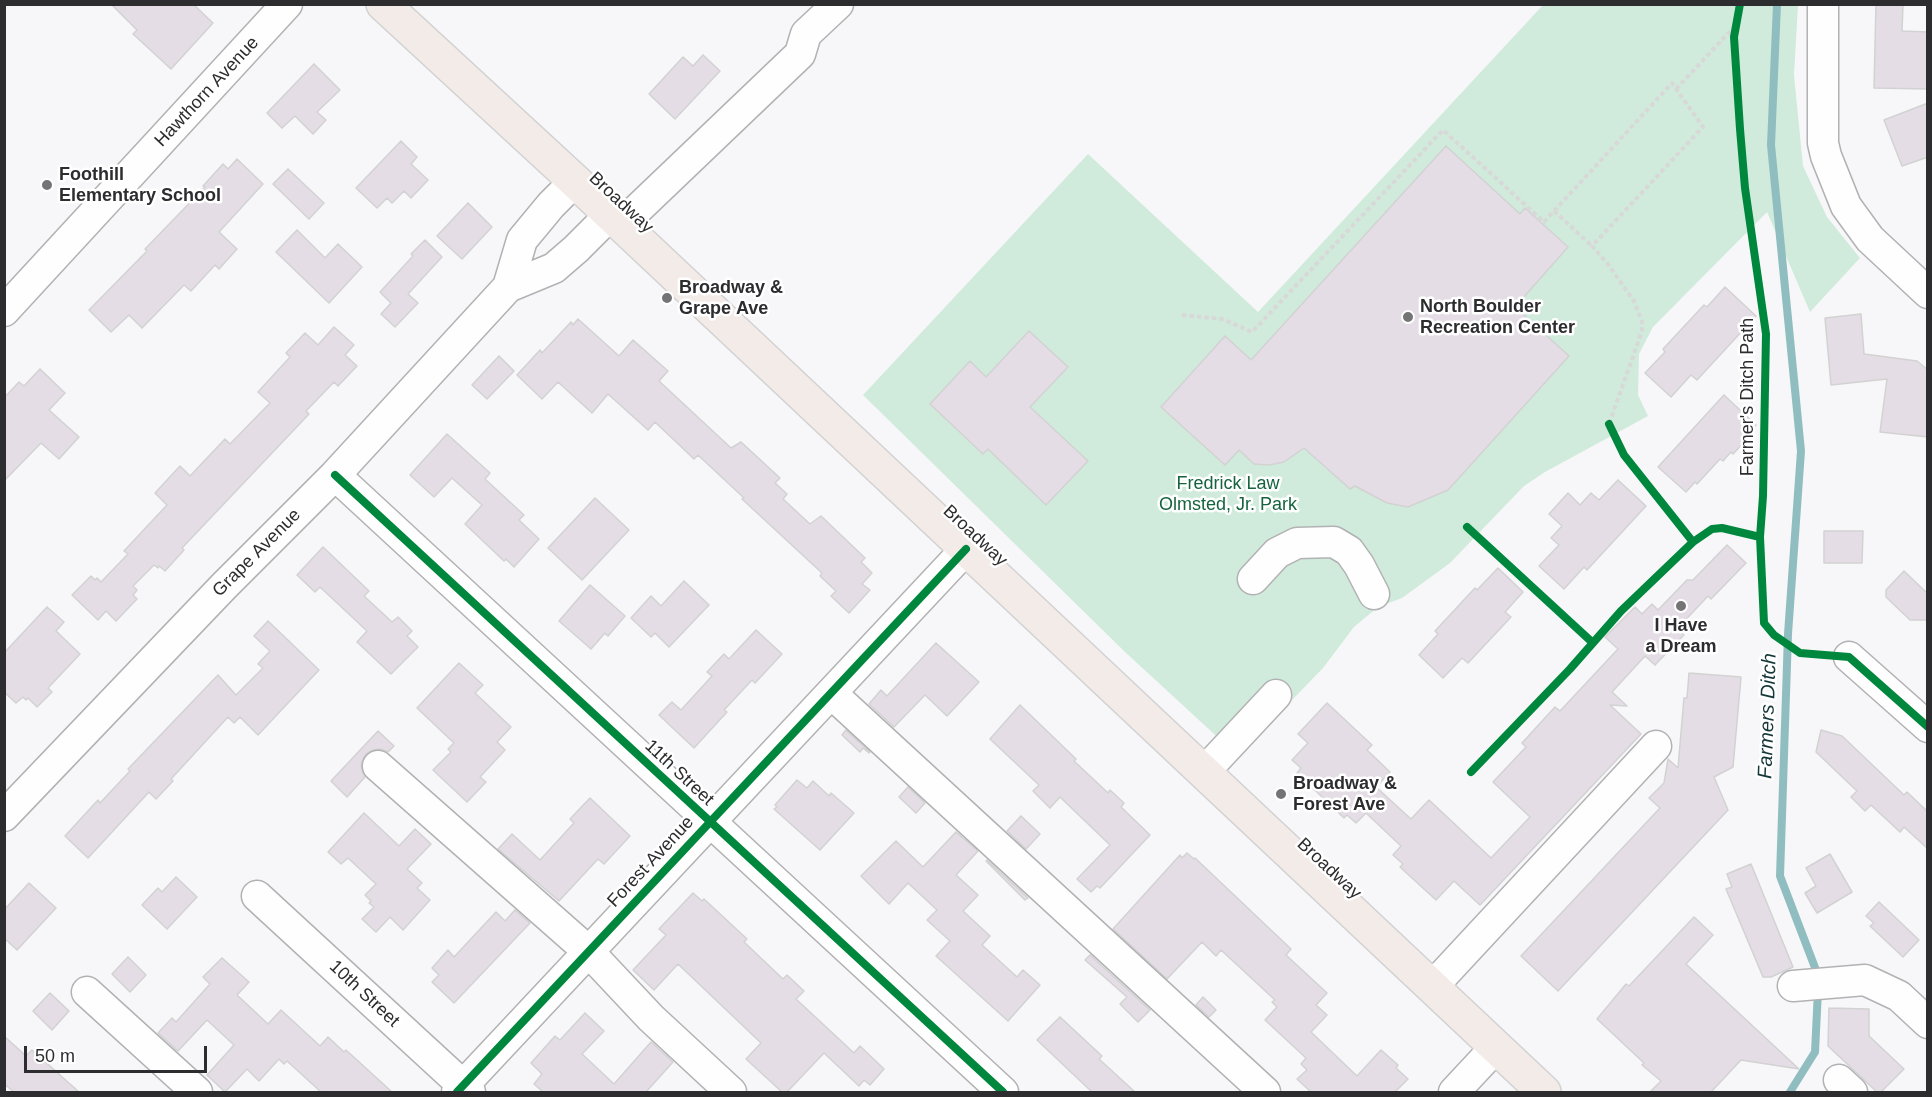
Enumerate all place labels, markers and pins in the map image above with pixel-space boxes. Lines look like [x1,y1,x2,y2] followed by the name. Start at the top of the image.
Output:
[59,164,221,207] place label: Foothill Elementary School
[40,178,54,192] marker: Foothill Elementary School
[679,277,783,320] place label: Broadway & Grape Ave
[660,291,674,305] marker: Broadway & Grape Ave
[1420,296,1575,338] place label: North Boulder Recreation Center
[1401,310,1415,324] marker: North Boulder Recreation Center
[1674,599,1688,613] marker: I Have a Dream
[1645,615,1717,658] place label: I Have a Dream
[1293,773,1397,816] place label: Broadway & Forest Ave
[1274,787,1288,801] marker: Broadway & Forest Ave

